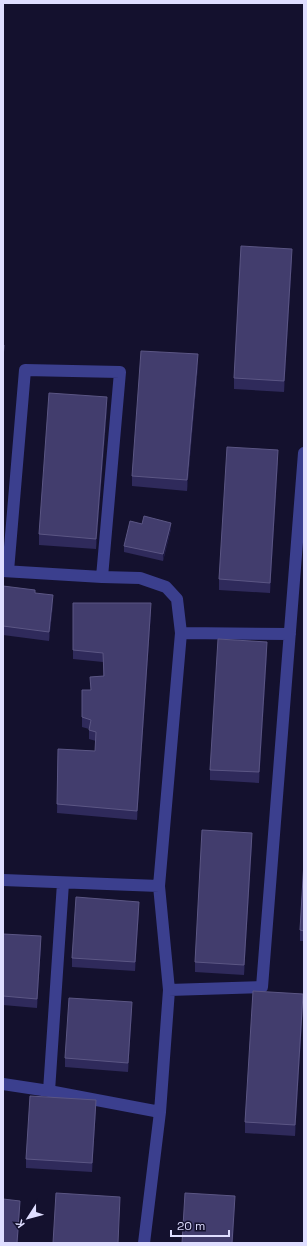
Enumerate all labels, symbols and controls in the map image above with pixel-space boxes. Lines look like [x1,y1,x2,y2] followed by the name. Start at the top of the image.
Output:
[8,1198,48,1238] north arrow
[171,1212,229,1238] scale bar
[12,1217,28,1231] text: K
[177,1218,205,1234] text: 20 m

